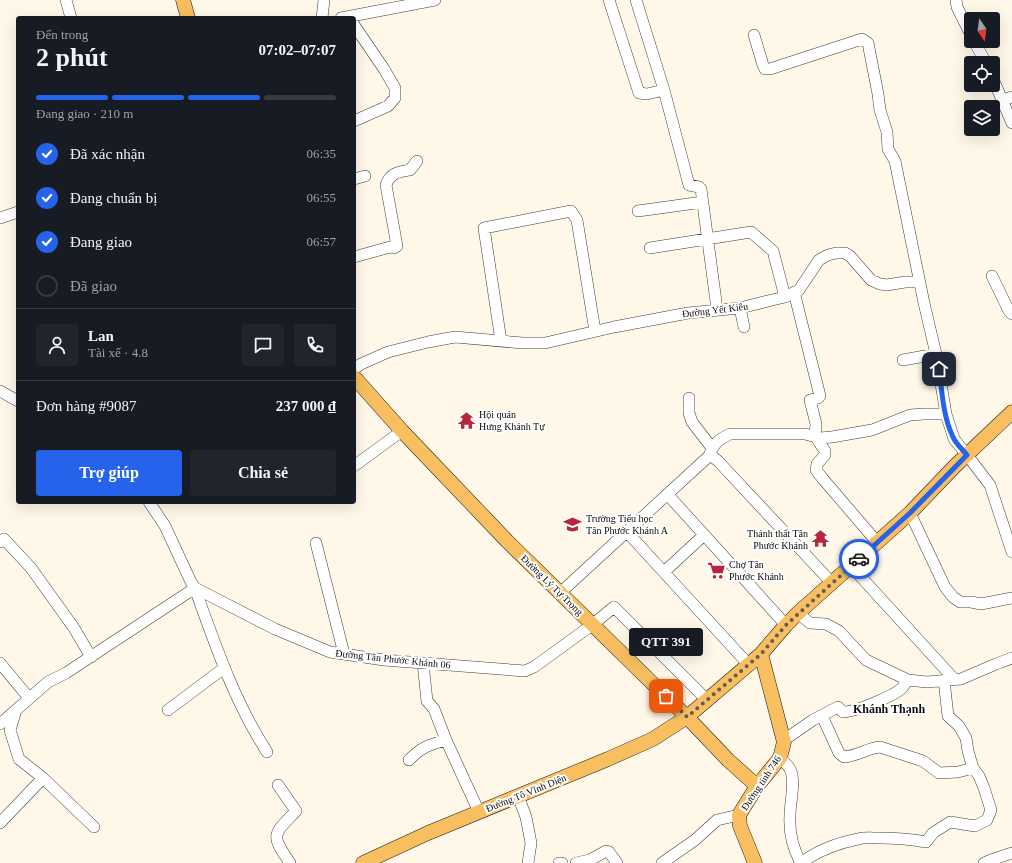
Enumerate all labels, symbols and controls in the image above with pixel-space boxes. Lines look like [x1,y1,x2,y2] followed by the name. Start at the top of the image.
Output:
[964,12,1000,48] north arrow
[964,12,1000,136] map controls
[36,27,88,42] text: Đến trong
[259,42,336,58] text: 07:02–07:07
[36,43,108,72] text: 2 phút
[964,56,1000,92] button: locate
[964,100,1000,136] button: layers
[36,106,133,121] text: Đang giao · 210 m
[36,143,58,165] icon: check
[70,146,145,162] text: Đã xác nhận
[306,146,336,161] text: 06:35
[36,187,58,209] icon: check
[70,190,157,206] text: Đang chuẩn bị
[306,190,336,205] text: 06:55
[36,231,58,253] icon: check
[70,234,132,250] text: Đang giao
[306,234,336,249] text: 06:57
[70,278,117,294] text: Đã giao
[681,300,749,320] street label: Đường Yết Kiêu
[36,324,78,366] button: person
[242,324,284,366] button: chat
[294,324,336,366] button: phone
[88,328,114,344] text: Lan
[88,345,148,360] text: Tài xế · 4.8
[922,352,956,386] pin
[928,358,950,380] icon: home
[36,398,136,414] text: Đơn hàng #9087
[276,398,336,414] text: 237 000 ₫
[479,409,545,432] place label: Hội quán Hưng Khánh Tự
[456,410,476,430] temple icon: Hội quán Hưng Khánh Tự
[36,450,182,496] button: Trợ giúp
[190,450,336,496] button: Chia sẻ
[586,513,669,536] place label: Trường Tiểu học Tân Phước Khánh A
[563,514,583,534] school or university icon: Trường Tiểu học Tân Phước Khánh A
[747,528,808,551] place label: Thánh thất Tân Phước Khánh
[811,529,831,549] temple icon: Thánh thất Tân Phước Khánh
[839,539,879,579] courier
[848,548,870,570] icon: car
[519,553,585,617] street label: Đường Lý Tự Trọng
[729,559,784,582] place label: Chợ Tân Phước Khánh
[706,560,726,580] supermarket icon: Chợ Tân Phước Khánh
[629,628,703,656] callout: QTT 391
[641,634,691,649] text: QTT 391
[335,647,451,671] street label: Đường Tân Phước Khánh 06
[649,679,683,713] pin
[655,685,677,707] icon: bag
[853,702,925,716] district label: Khánh Thạnh
[739,754,783,812] street label: Đường tỉnh 746
[484,772,568,814] street label: Đường Tô Vĩnh Diện

